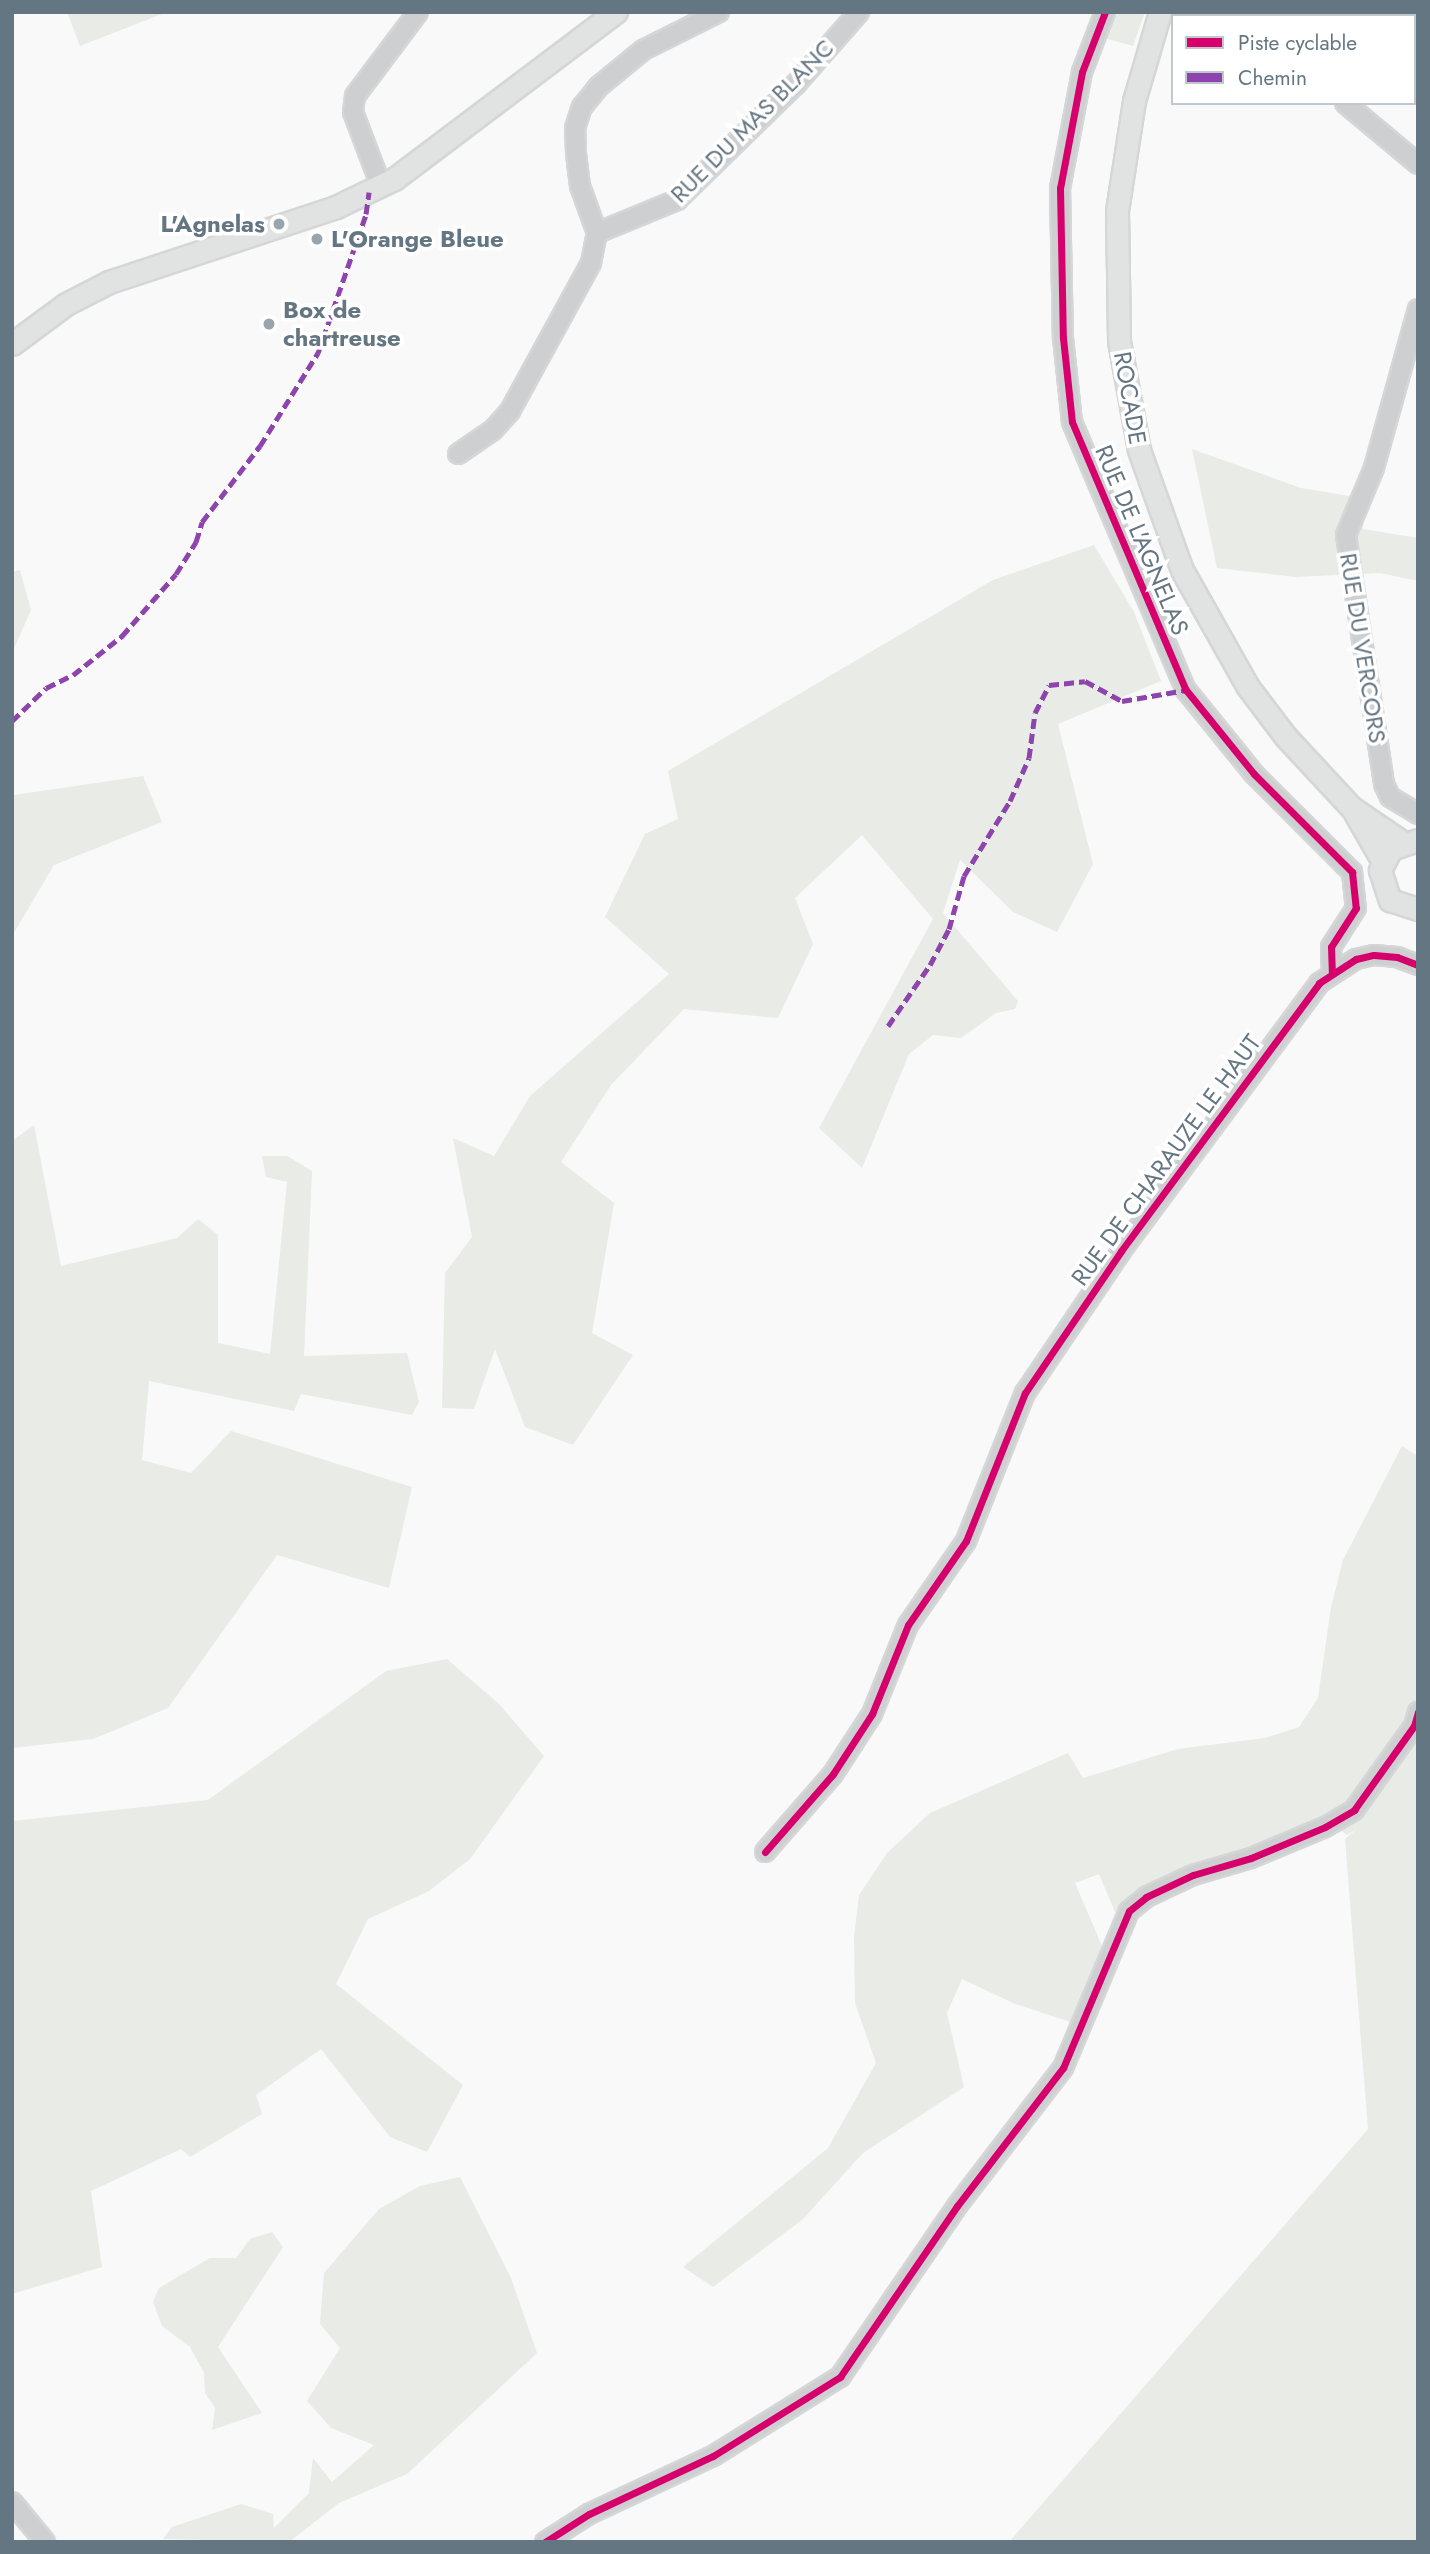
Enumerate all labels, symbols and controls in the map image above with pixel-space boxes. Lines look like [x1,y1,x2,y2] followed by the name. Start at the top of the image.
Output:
[1171,14,1416,105] legend
[1238,28,1357,58] text: Piste cyclable
[664,33,840,209] street label: RUE DU MAS BLANC
[1238,63,1307,93] text: Chemin
[161,210,265,238] place label: L'Agnelas
[271,216,287,232] marker: L'Agnelas
[331,225,504,253] place label: L'Orange Bleue
[309,231,325,247] marker: L'Orange Bleue
[283,296,401,352] place label: Box de chartreuse
[261,316,277,332] marker: Box de chartreuse
[1108,349,1152,447] street label: ROCADE
[1089,441,1195,639] street label: RUE DE L'AGNELAS
[1334,551,1392,745] street label: RUE DU VERCORS
[1065,1029,1267,1291] street label: RUE DE CHARAUZE LE HAUT

